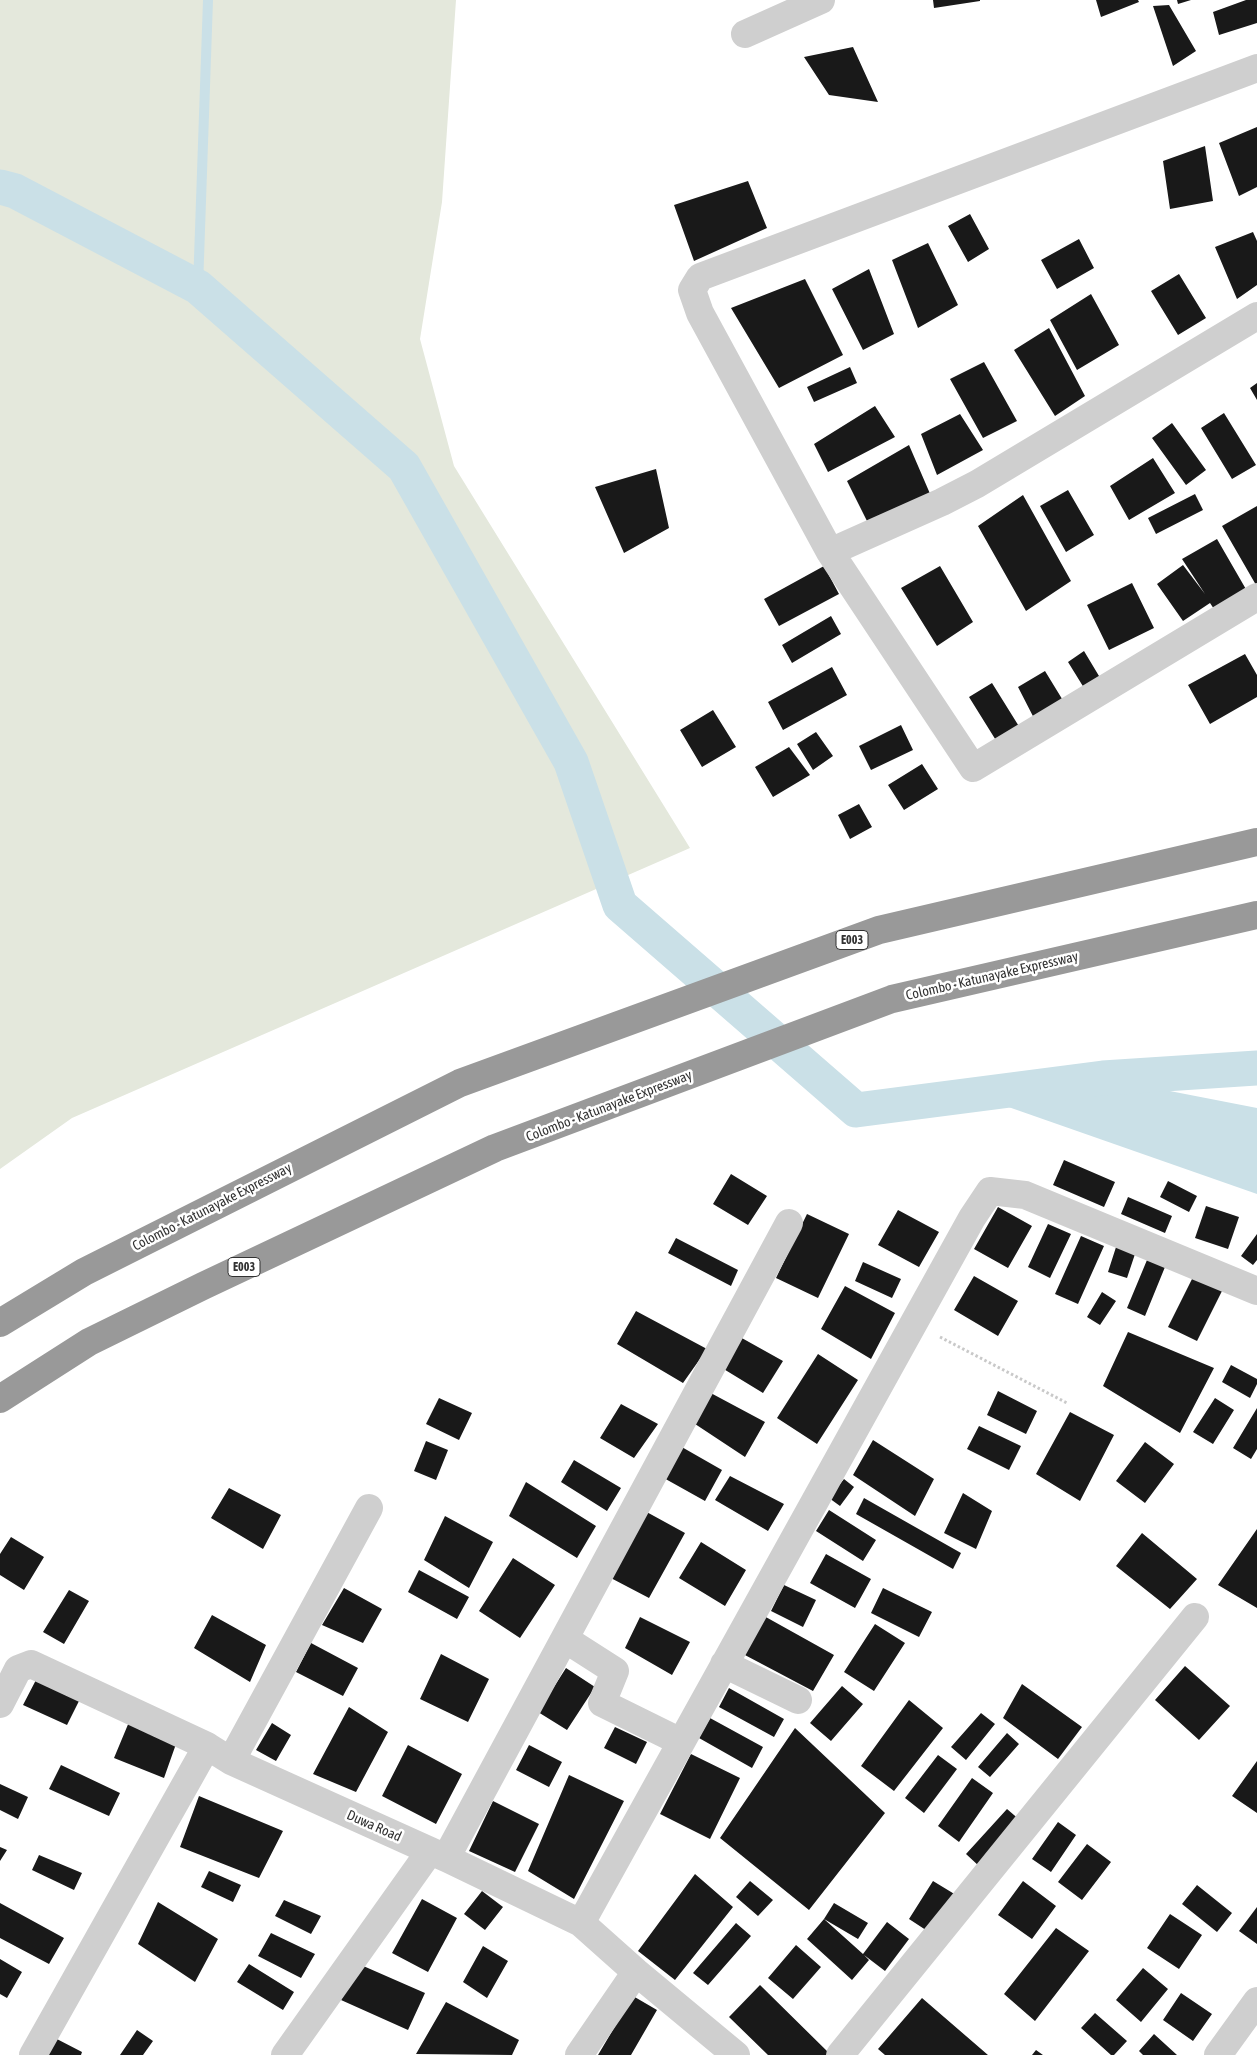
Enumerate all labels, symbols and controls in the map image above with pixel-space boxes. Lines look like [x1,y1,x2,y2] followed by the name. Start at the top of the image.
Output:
[836,930,868,950] road number: E003
[904,948,1080,1004] street label: Colombo - Katunayake Expressway
[524,1067,694,1145] street label: Colombo - Katunayake Expressway
[130,1160,294,1254] street label: Colombo - Katunayake Expressway
[228,1258,260,1276] road number: E003
[344,1807,404,1845] street label: Duwa Road

